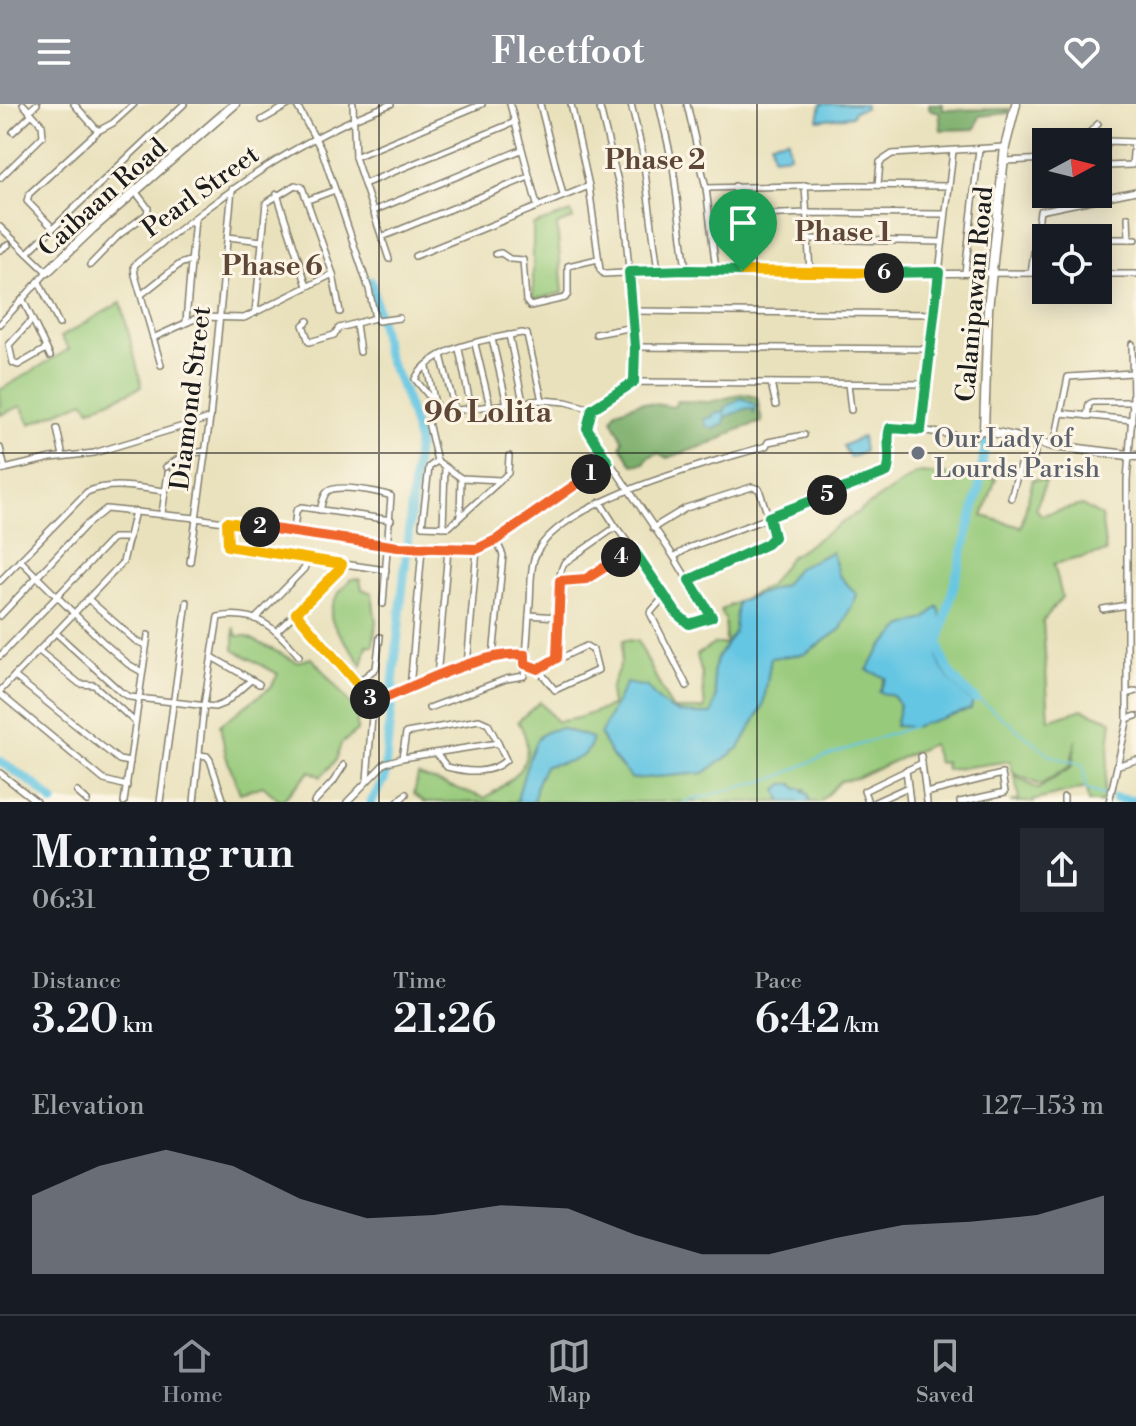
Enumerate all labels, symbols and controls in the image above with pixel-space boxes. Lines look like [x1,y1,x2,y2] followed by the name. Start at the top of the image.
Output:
[32,30,76,74] icon: menu
[491,30,645,75] text: Fleetfoot
[1060,30,1104,74] icon: heart
[1032,128,1112,208] north arrow
[1032,128,1112,304] map controls
[32,132,174,264] street label: Caibaan Road
[136,139,265,245] street label: Pearl Street
[604,143,706,178] district label: Phase 2
[950,185,1000,403] street label: Calanipawan Road
[709,189,777,271] pin
[721,201,765,245] icon: arrive
[794,215,892,250] district label: Phase 1
[1032,224,1112,304] button: locate
[221,249,323,284] district label: Phase 6
[864,253,904,293] pin: 6
[877,259,891,286] text: 6
[164,304,218,492] street label: Diamond Street
[424,394,553,432] district label: 96 Lolita
[934,423,1100,485] place label: Our Lady of Lourds Parish
[909,444,927,462] marker: Our Lady of Lourds Parish
[571,454,611,494] pin: 1
[586,460,596,487] text: 1
[807,475,847,515] pin: 5
[820,481,834,508] text: 5
[240,507,280,547] pin: 2
[253,513,267,540] text: 2
[601,537,641,577] pin: 4
[614,543,628,570] text: 4
[350,679,390,719] pin: 3
[363,685,377,712] text: 3
[32,826,294,881] text: Morning run
[1020,828,1104,912] button: share
[32,884,96,916] text: 06:31
[32,968,121,995] text: Distance
[393,968,446,995] text: Time
[755,968,802,995] text: Pace
[32,995,118,1045] text: 3.20
[393,995,496,1045] text: 21:26
[755,995,840,1045] text: 6:42
[118,1012,154,1039] text: km
[840,1012,879,1039] text: /km
[32,1090,145,1122] text: Elevation
[982,1090,1104,1122] text: 127–153 m
[162,1334,223,1409] tab: Home
[547,1334,591,1409] tab: Map
[916,1334,974,1409] tab: Saved

